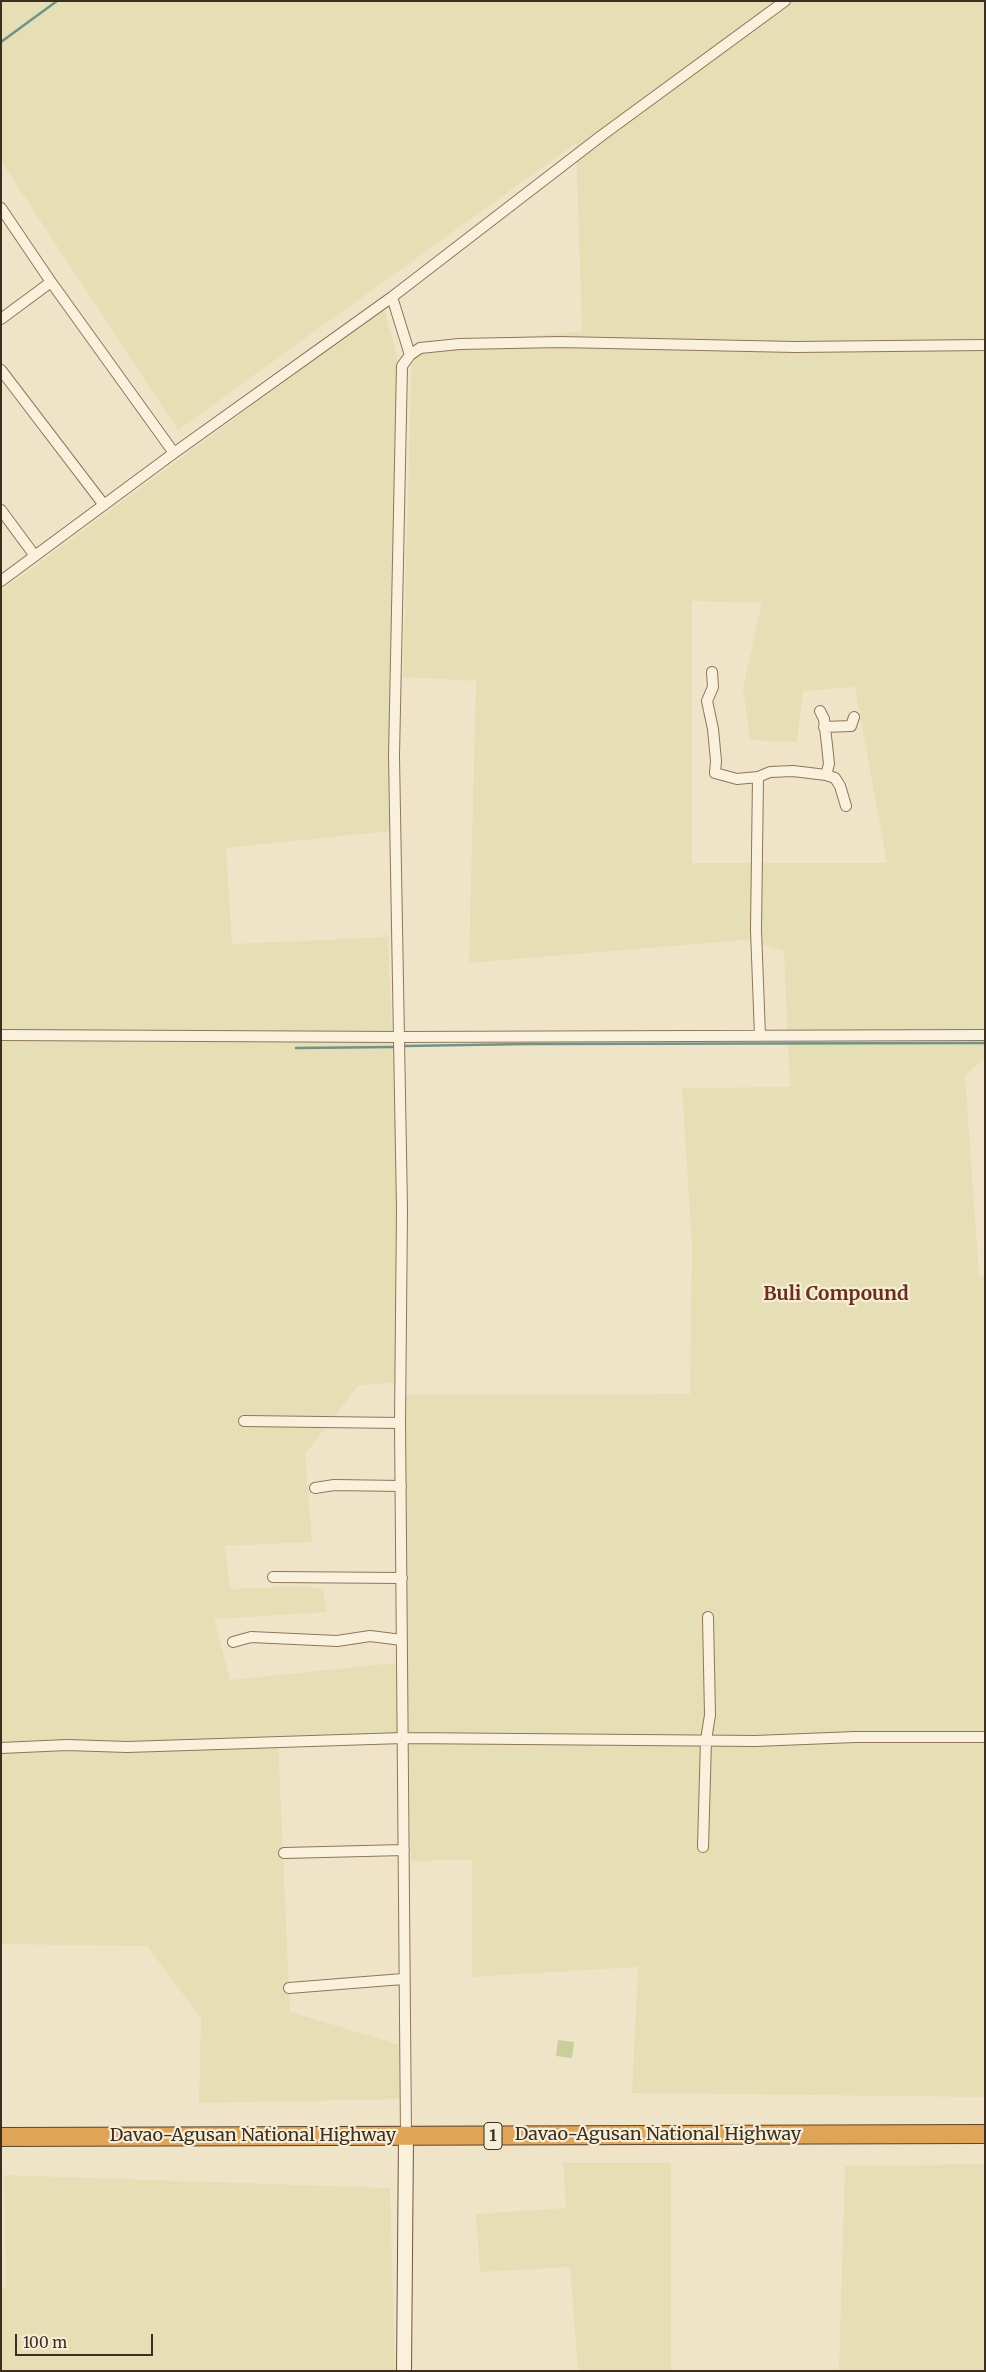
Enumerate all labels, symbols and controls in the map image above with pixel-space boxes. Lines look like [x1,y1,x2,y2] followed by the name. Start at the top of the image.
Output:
[763,1284,909,1306] district label: Buli Compound
[484,2122,502,2150] road number: 1
[515,2124,801,2146] street label: Davao-Agusan National Highway
[110,2125,396,2147] street label: Davao-Agusan National Highway
[18,2324,155,2356] scale bar
[23,2333,67,2352] text: 100 m

